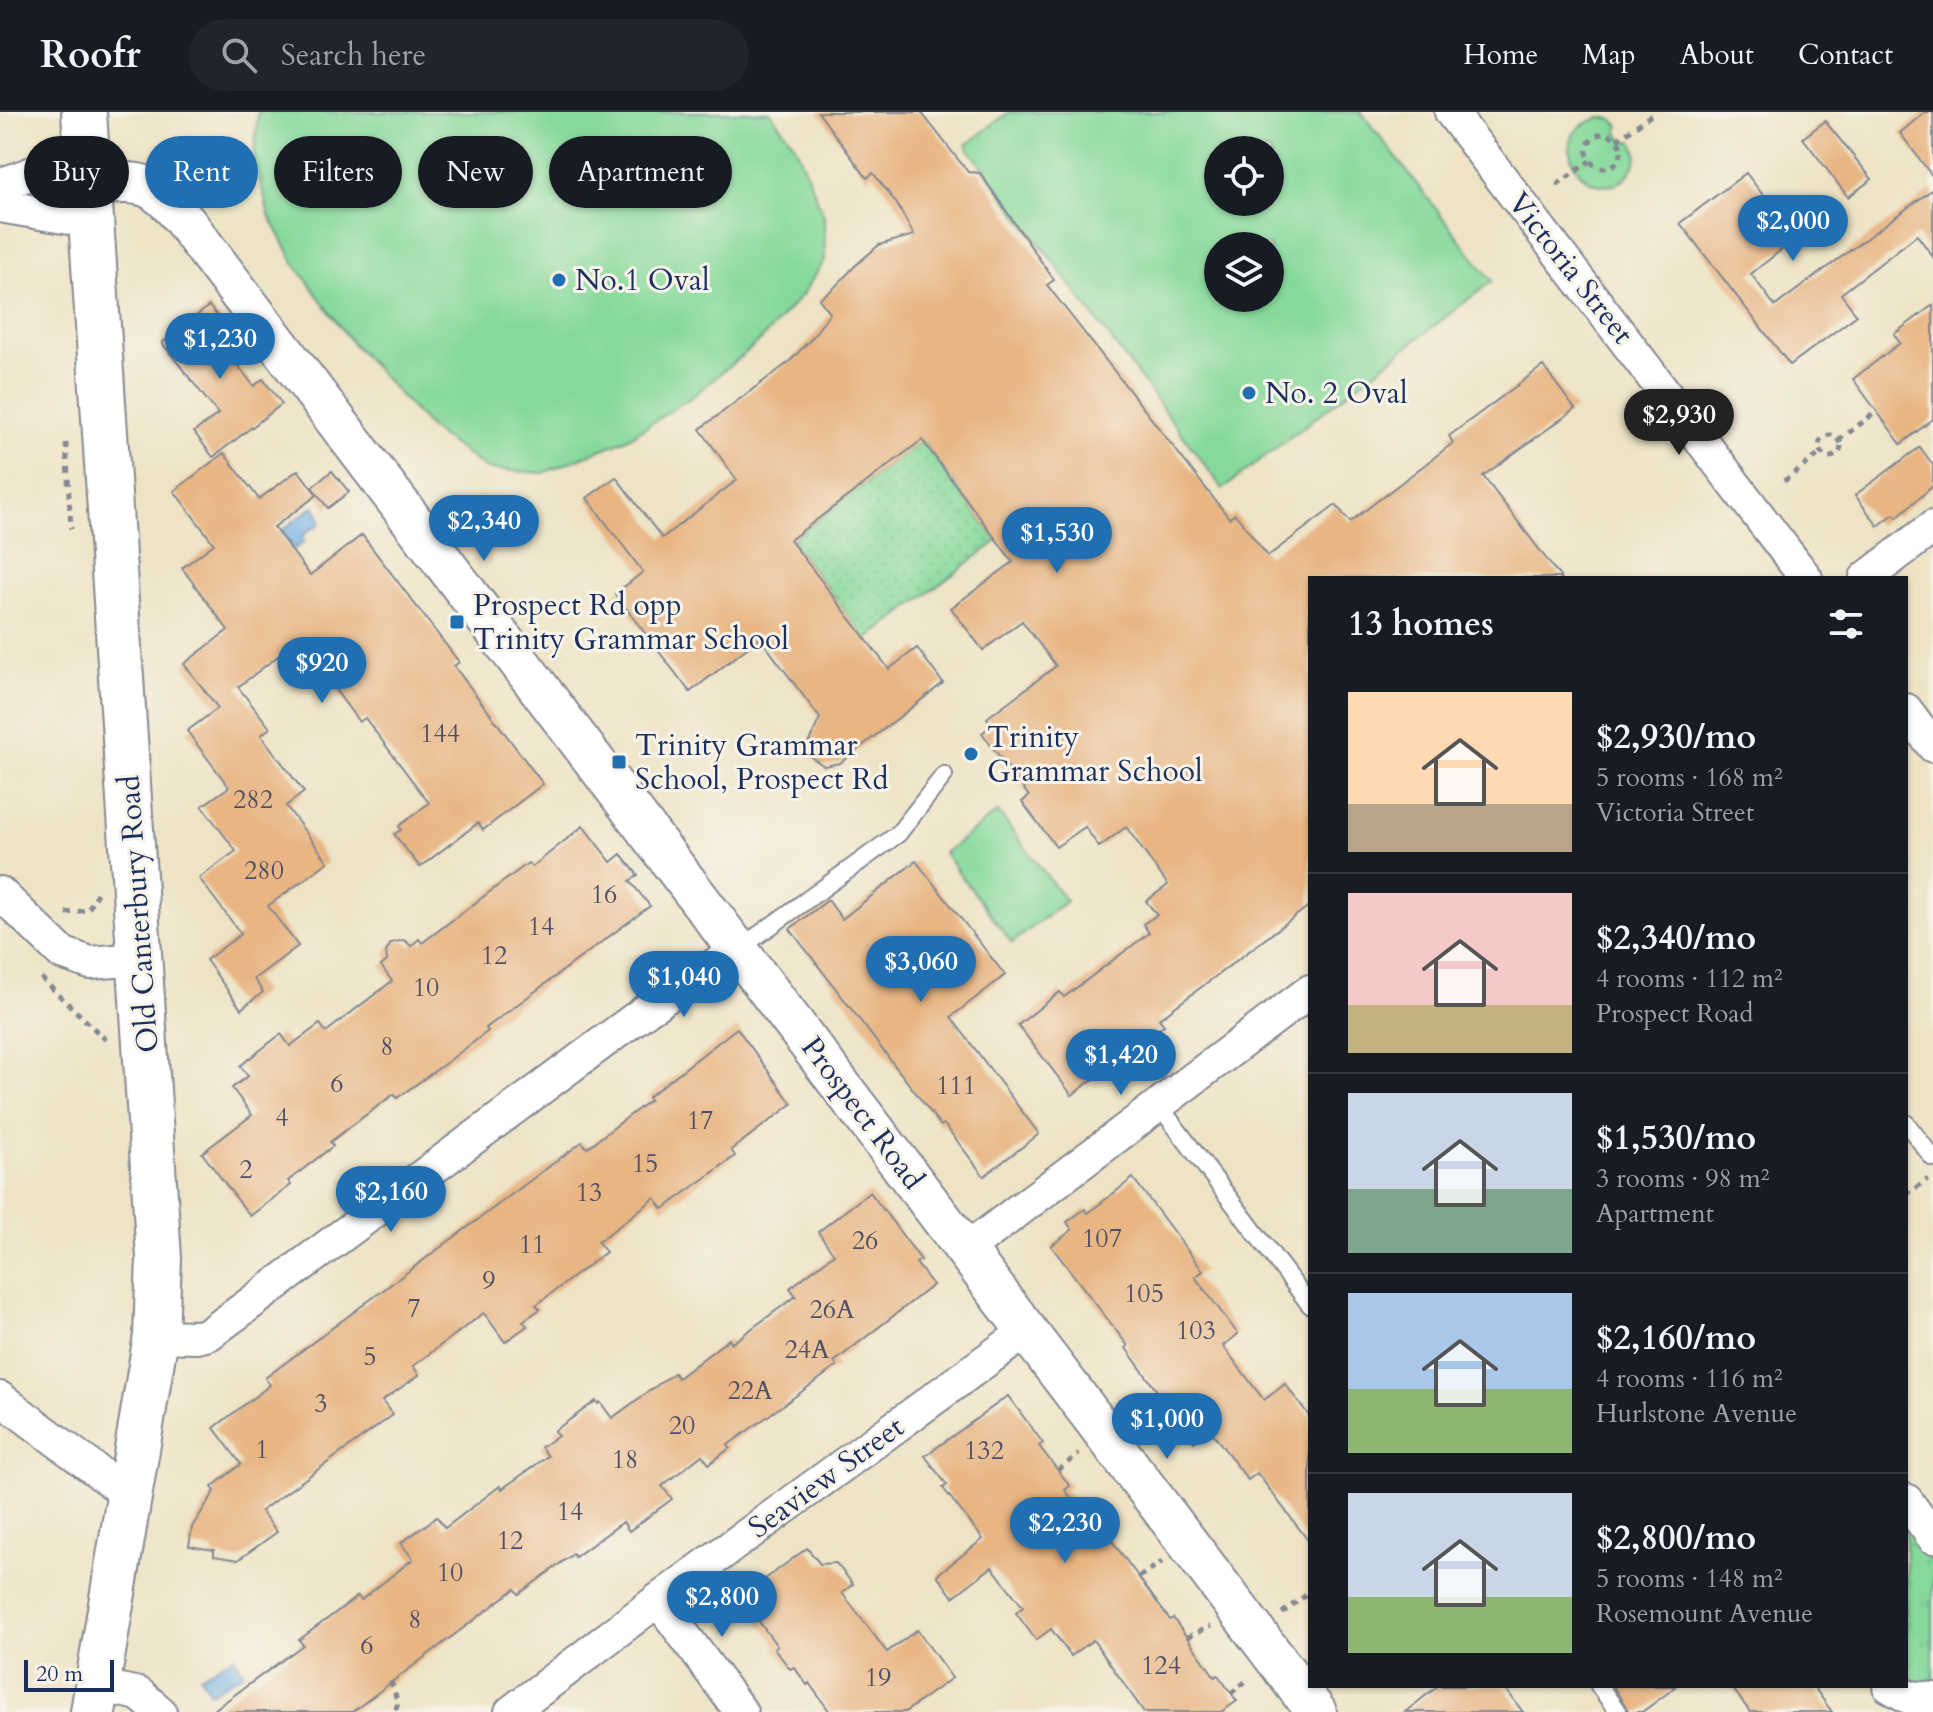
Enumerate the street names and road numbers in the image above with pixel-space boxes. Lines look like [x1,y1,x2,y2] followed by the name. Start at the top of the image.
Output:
[1498,184,1643,353] street label: Victoria Street
[108,774,169,1054] street label: Old Canterbury Road
[792,1028,934,1198] street label: Prospect Road
[740,1407,913,1548] street label: Seaview Street

